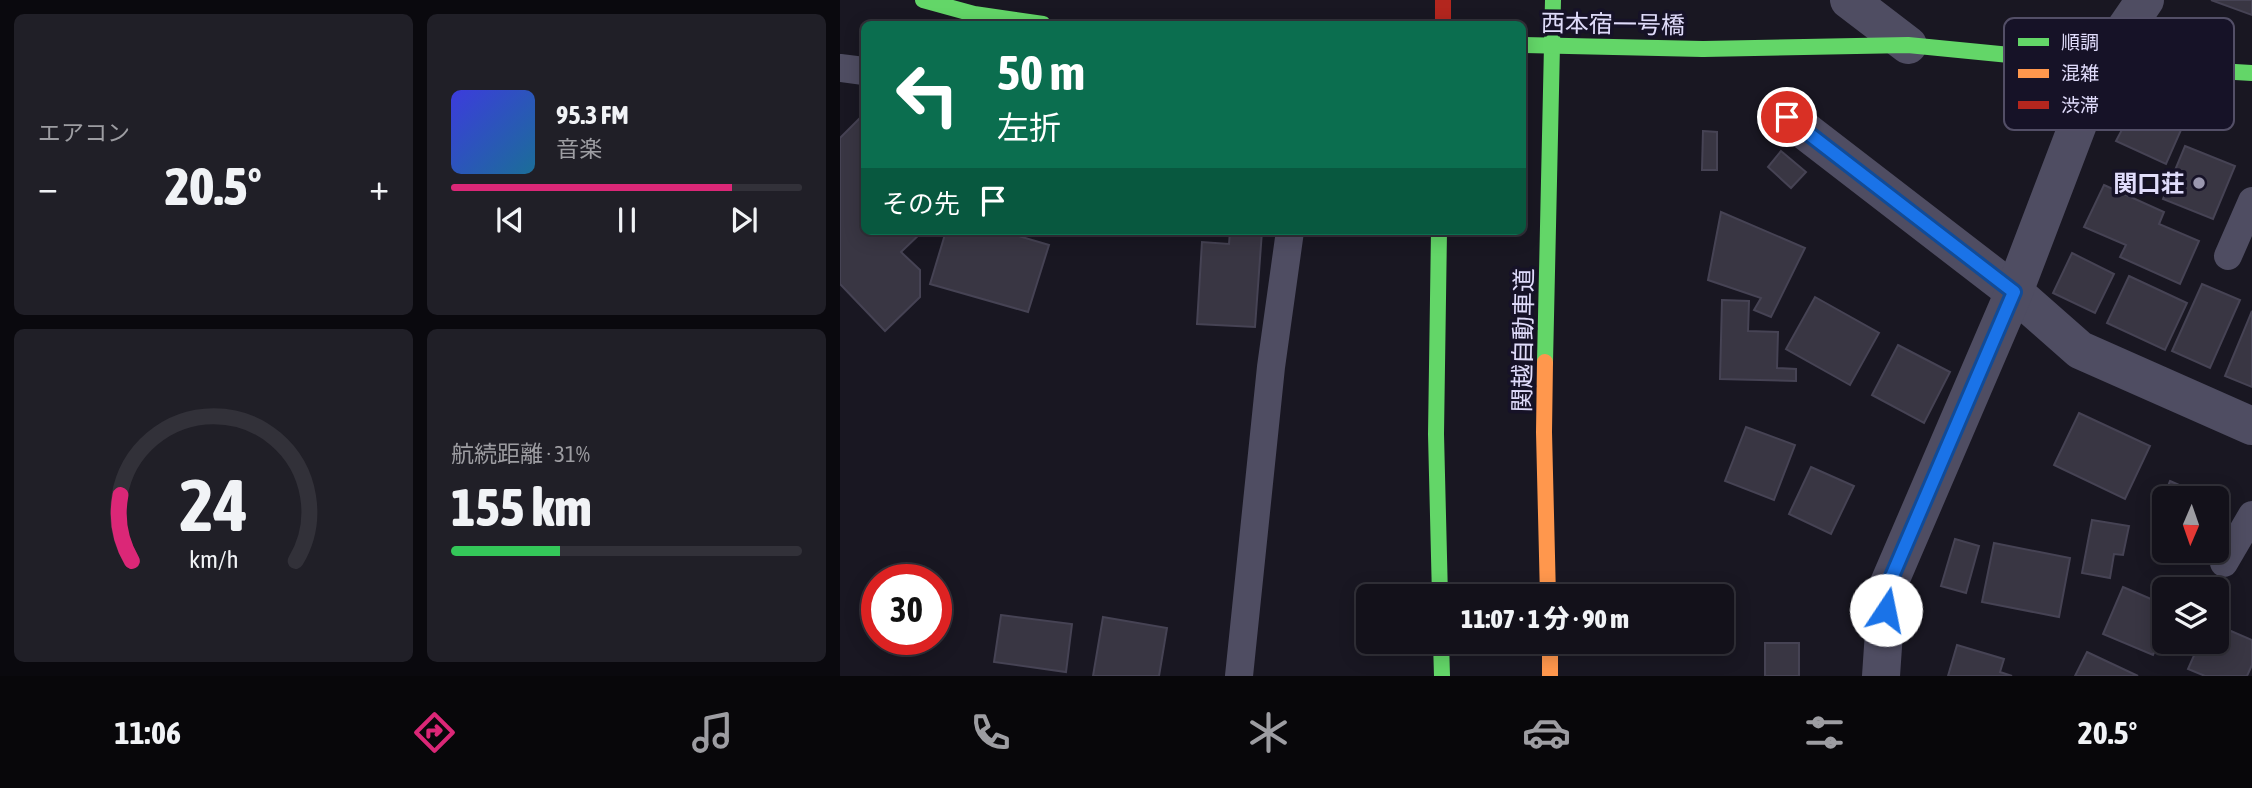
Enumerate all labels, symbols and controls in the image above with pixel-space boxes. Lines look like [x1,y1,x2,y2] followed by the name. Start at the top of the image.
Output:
[1541,9,1685,39] street label: 西本宿一号橋
[2004,18,2234,130] legend
[2061,31,2099,53] text: 順調
[997,44,1085,100] text: 50 m
[882,49,973,140] icon: left
[2061,62,2099,84] text: 混雑
[1757,87,1817,147] pin
[2061,94,2099,116] text: 渋滞
[1768,98,1806,136] icon: arrive
[556,100,629,130] text: 95.3 FM
[997,109,1061,146] text: 左折
[38,120,130,146] text: エアコン
[556,136,602,162] text: 音楽
[165,156,262,216] text: 20.5°
[38,165,58,208] text: −
[369,165,389,208] text: +
[2113,170,2185,197] place label: 関口荘
[2191,175,2207,191] marker: 関口荘
[974,182,1012,220] icon: arrive
[882,189,960,219] text: その先
[491,201,529,239] icon: previous
[608,201,646,239] icon: pause
[725,201,763,239] icon: next
[1508,268,1538,412] street label: 関越自動車道
[451,441,590,467] text: 航続距離 · 31%
[179,464,248,547] text: 24
[451,477,592,537] text: 155 km
[2152,486,2230,564] north arrow
[2152,486,2229,654] map controls
[189,545,238,573] text: km/h
[861,564,952,655] speed limit sign: 30
[1849,573,1923,647] position arrow
[2152,577,2229,654] button: layers
[1461,604,1629,634] text: 11:07 · 1 分 · 90 m
[410,708,459,757] icon: directions
[688,708,737,757] icon: music
[966,708,1015,757] icon: phone
[1244,708,1293,757] icon: climate
[1522,708,1571,757] icon: car
[1800,708,1849,757] icon: filters
[114,714,181,751] text: 11:06
[2078,714,2137,751] text: 20.5°

